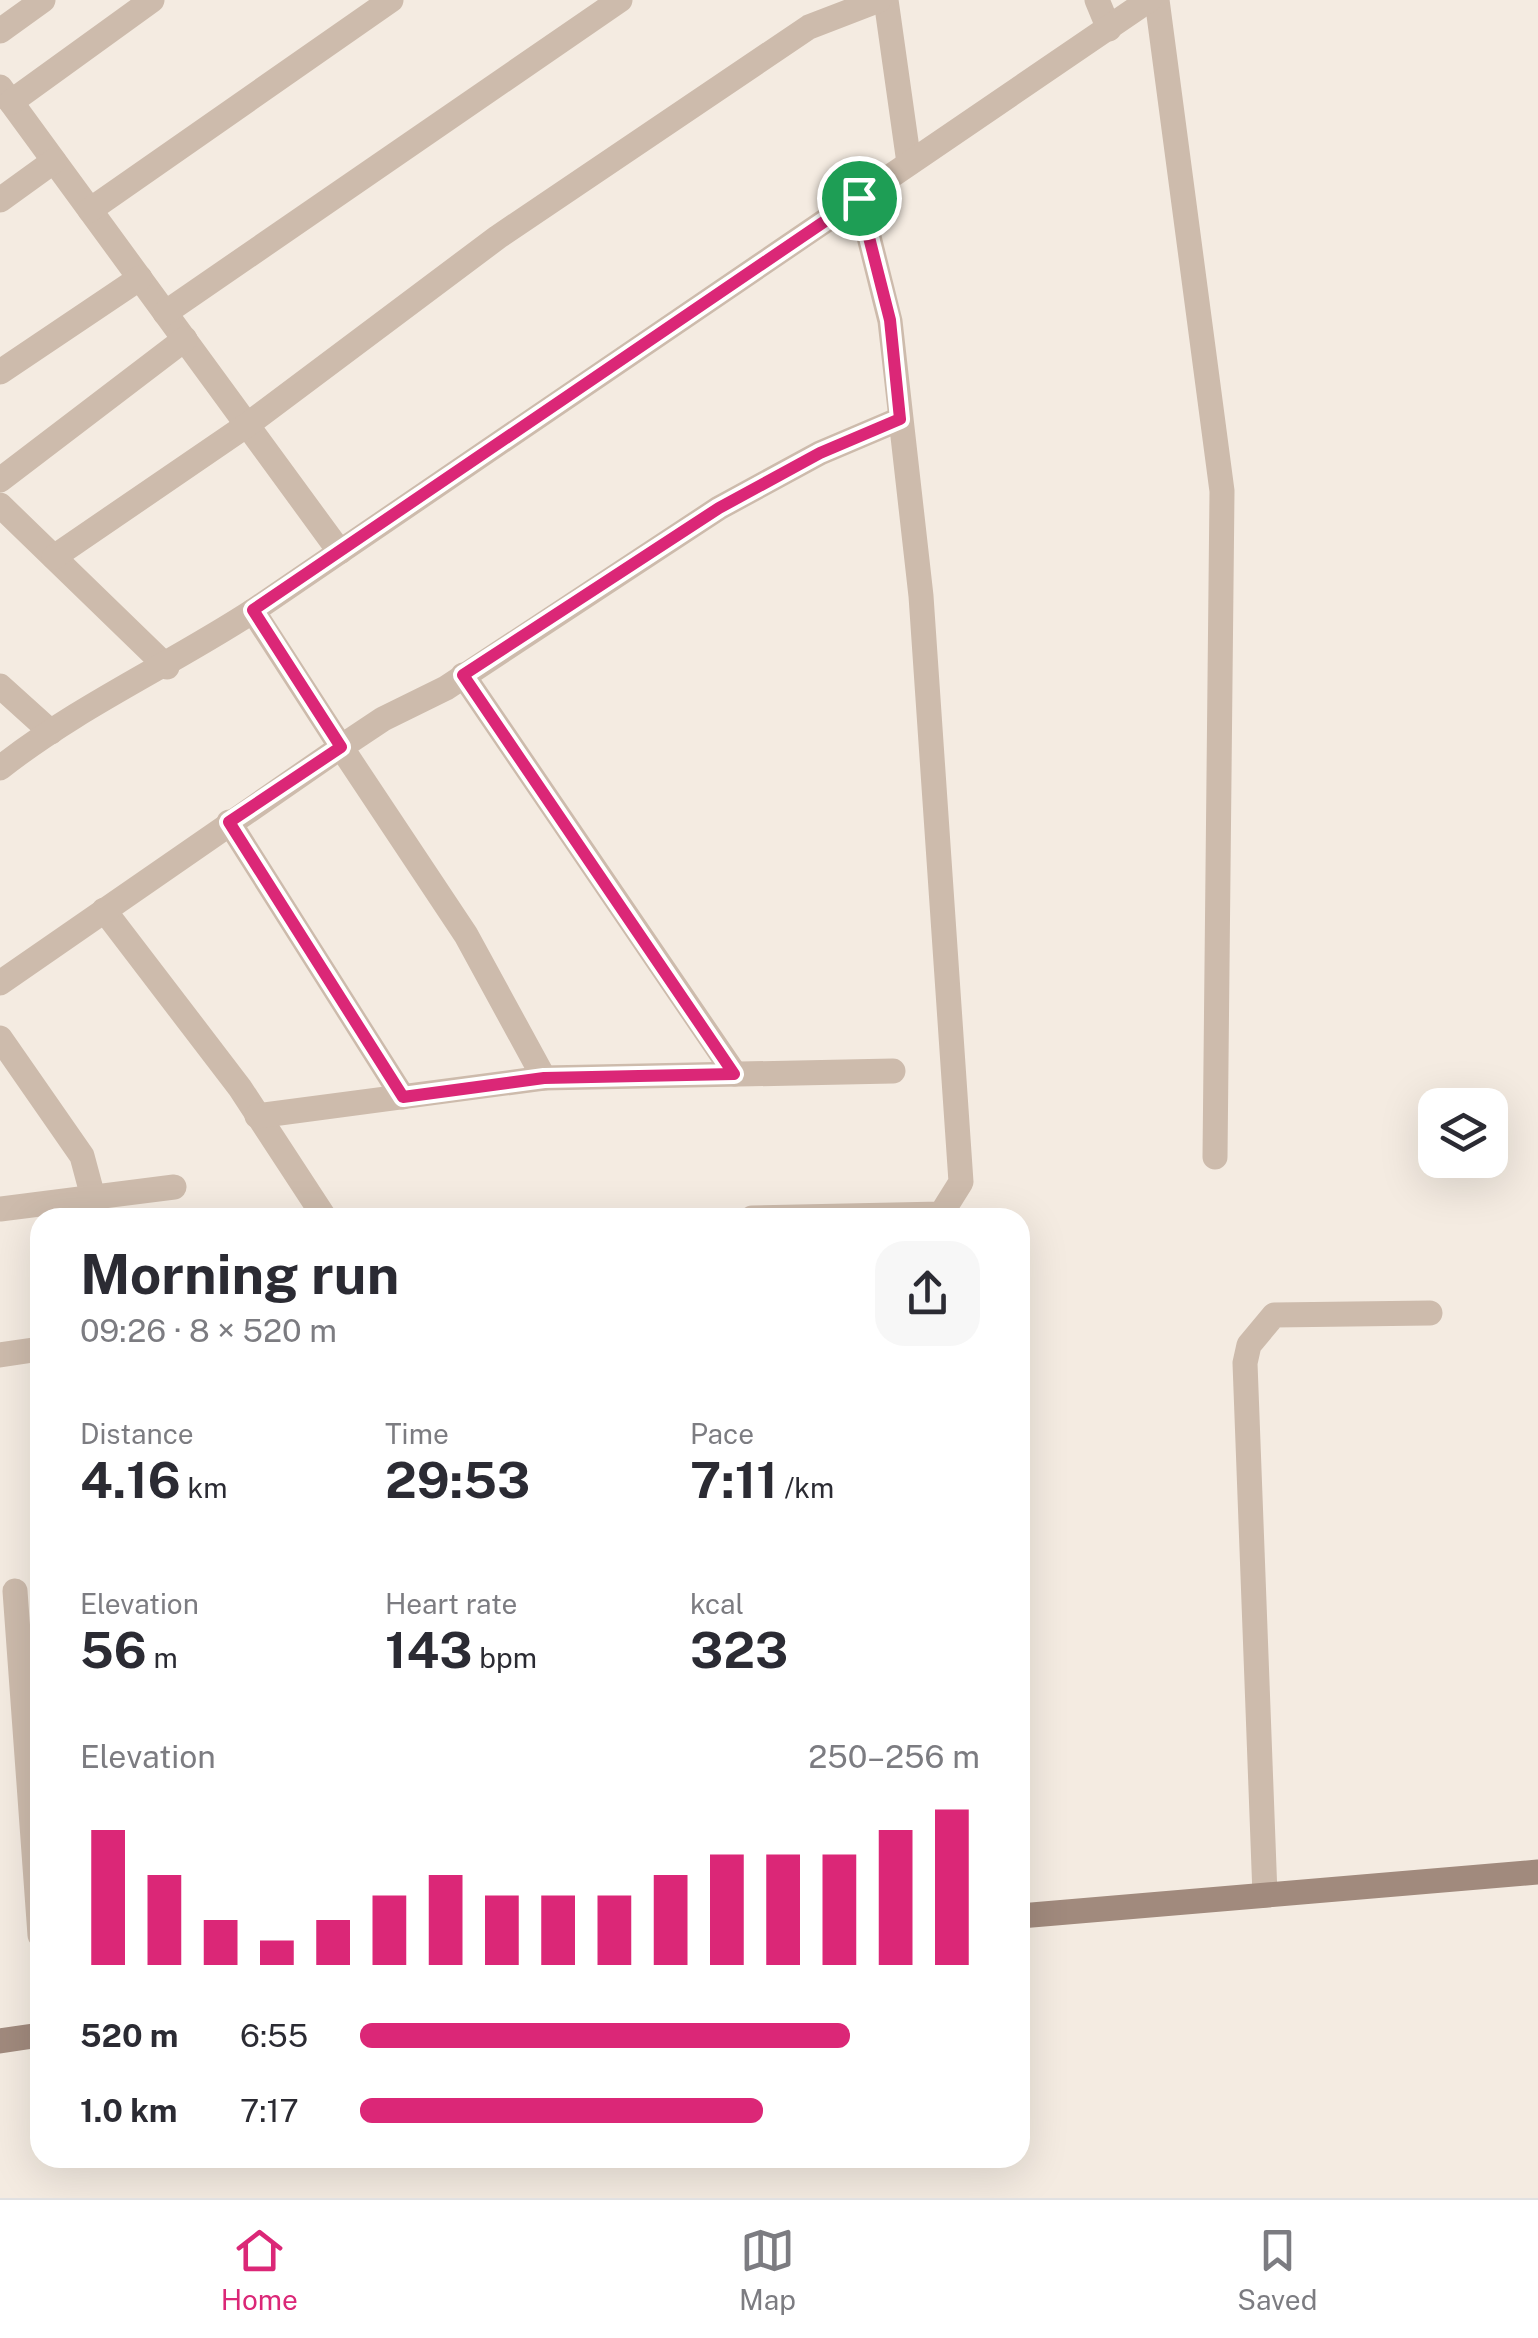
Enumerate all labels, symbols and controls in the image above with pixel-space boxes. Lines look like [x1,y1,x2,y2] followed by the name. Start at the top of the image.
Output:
[817,156,902,241] pin
[832,171,887,226] icon: arrive
[1418,1088,1508,1178] map controls
[1418,1088,1508,1178] button: layers
[875,1241,980,1346] button: share
[80,1242,399,1306] text: Morning run
[80,1312,337,1349] text: 09:26 · 8 × 520 m
[80,1417,194,1450] text: Distance
[385,1417,449,1450] text: Time
[690,1417,754,1450] text: Pace
[80,1450,181,1509] text: 4.16
[385,1450,530,1509] text: 29:53
[690,1450,778,1509] text: 7:11
[181,1471,227,1504] text: km
[778,1471,834,1504] text: /km
[80,1587,199,1620] text: Elevation
[385,1587,517,1620] text: Heart rate
[690,1587,744,1620] text: kcal
[80,1620,147,1679] text: 56
[385,1620,472,1679] text: 143
[690,1620,788,1679] text: 323
[147,1641,178,1674] text: m
[472,1641,537,1674] text: bpm
[80,1738,216,1775] text: Elevation
[808,1738,980,1775] text: 250–256 m
[80,2017,178,2054] text: 520 m
[240,2017,308,2054] text: 6:55
[80,2092,177,2129] text: 1.0 km
[240,2092,299,2129] text: 7:17
[221,2223,298,2316] tab: Home
[739,2223,796,2316] tab: Map
[1237,2223,1317,2316] tab: Saved

